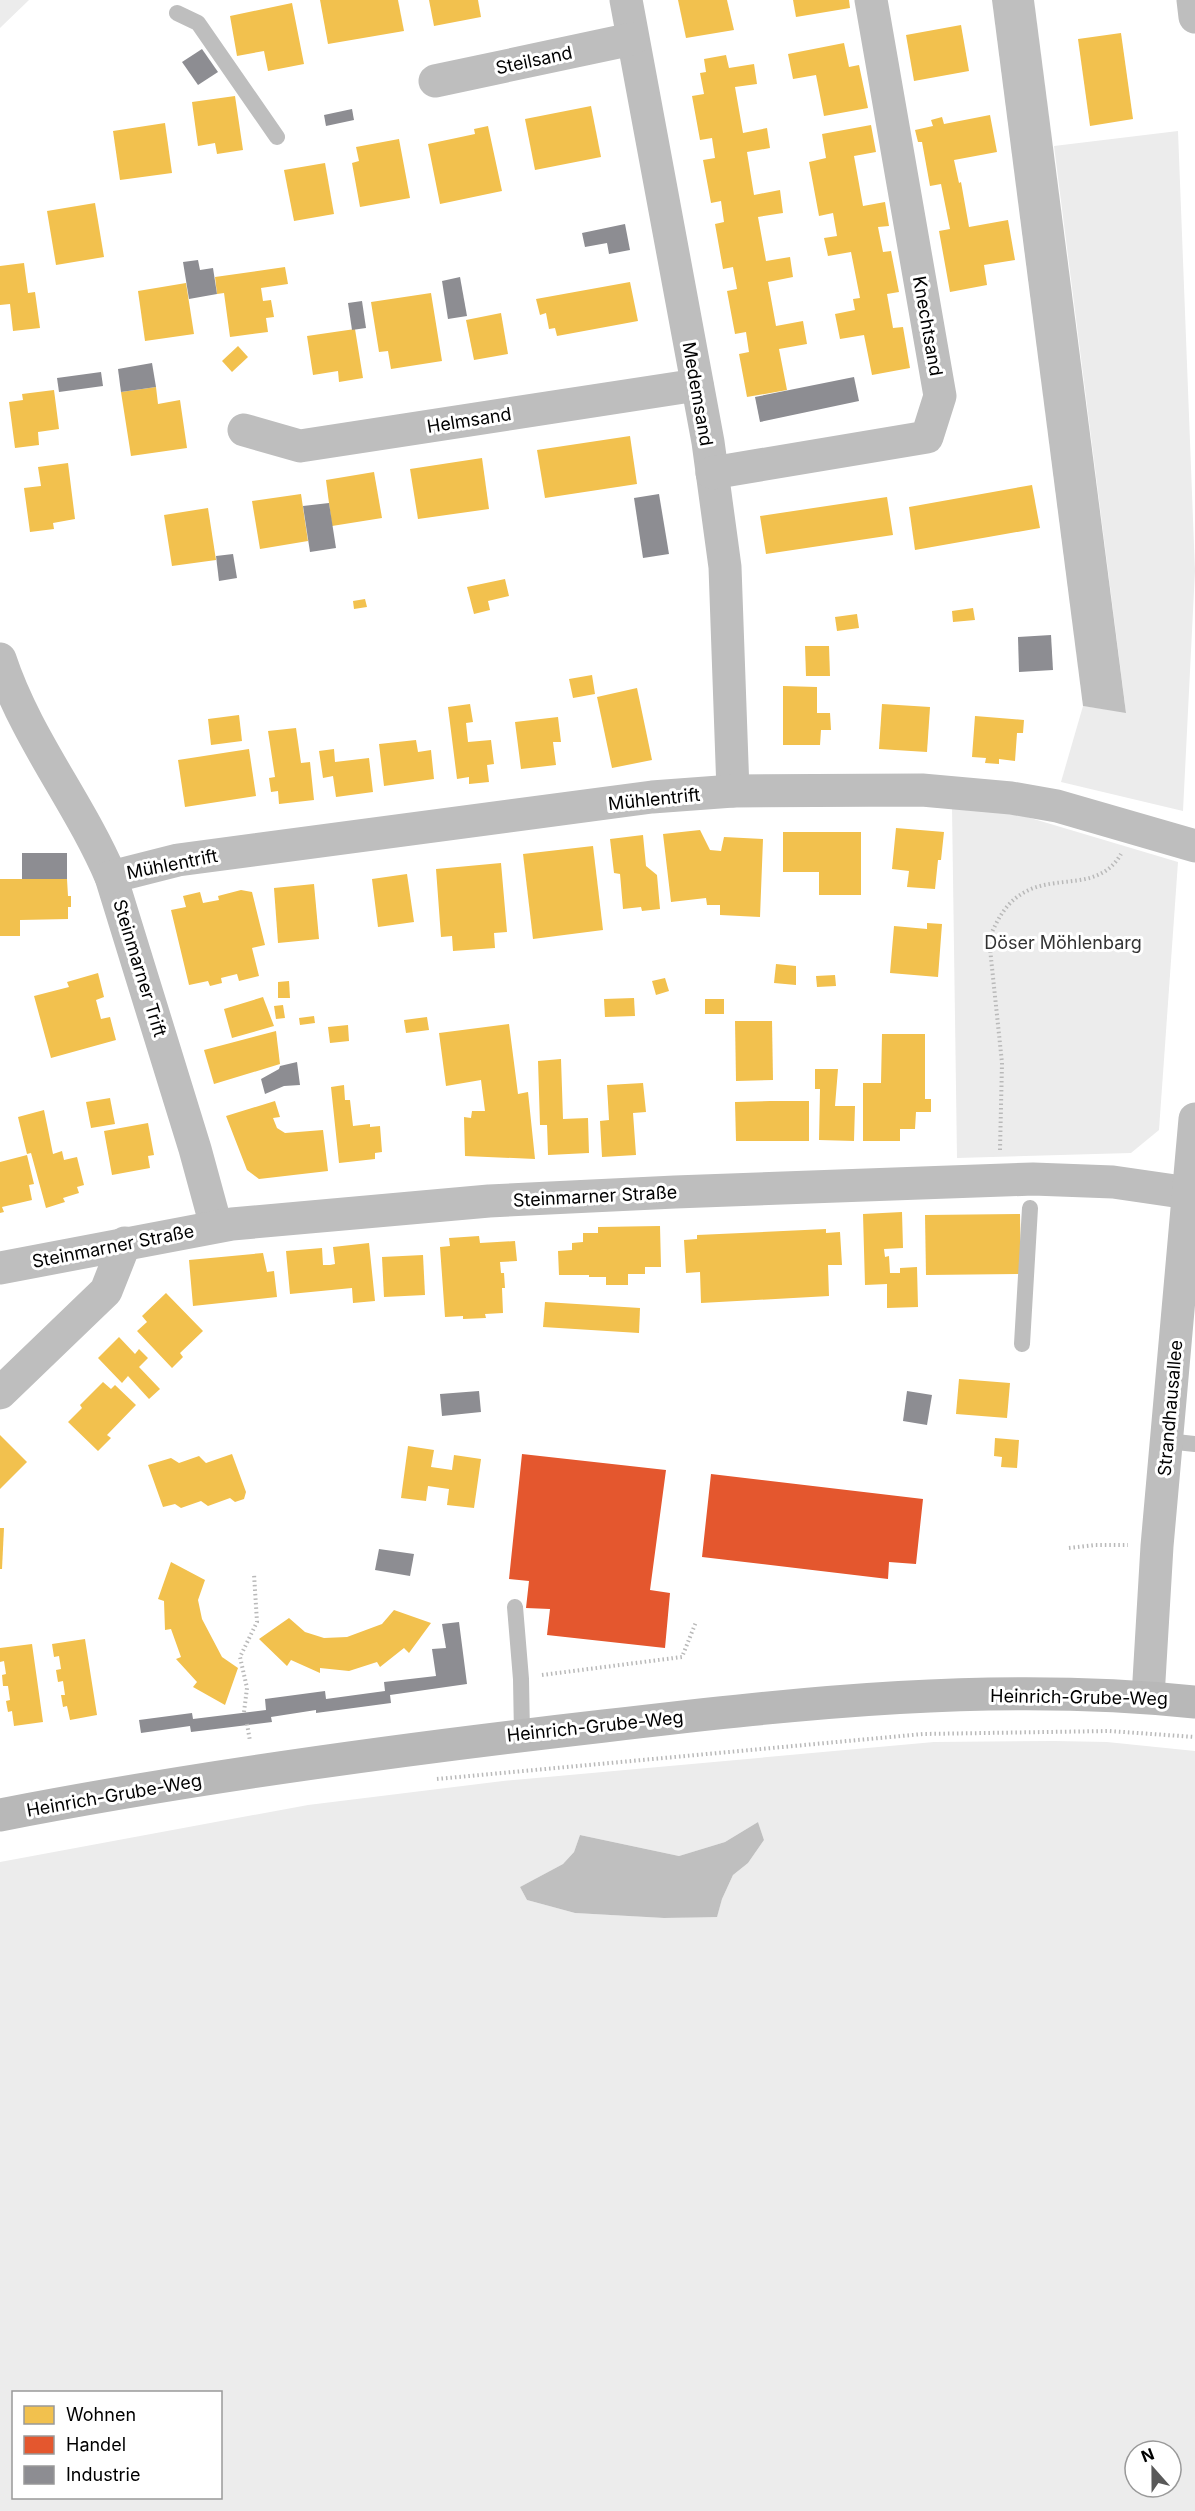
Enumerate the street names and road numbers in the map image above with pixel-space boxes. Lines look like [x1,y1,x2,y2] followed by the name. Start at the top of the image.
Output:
[494,42,574,78] street label: Steilsand
[909,274,947,378] street label: Knechtsand
[679,340,717,448] street label: Medemsand
[425,403,513,437] street label: Helmsand
[607,784,701,814] street label: Mühlentrift
[125,845,219,883] street label: Mühlentrift
[109,897,171,1039] street label: Steinmarner Trift
[512,1181,678,1211] street label: Steinmarner Straße
[30,1220,196,1272] street label: Steinmarner Straße
[1154,1339,1186,1477] street label: Strandhausallee
[990,1685,1168,1709] street label: Heinrich-Grube-Weg
[506,1706,684,1746] street label: Heinrich-Grube-Weg
[25,1769,203,1821] street label: Heinrich-Grube-Weg

